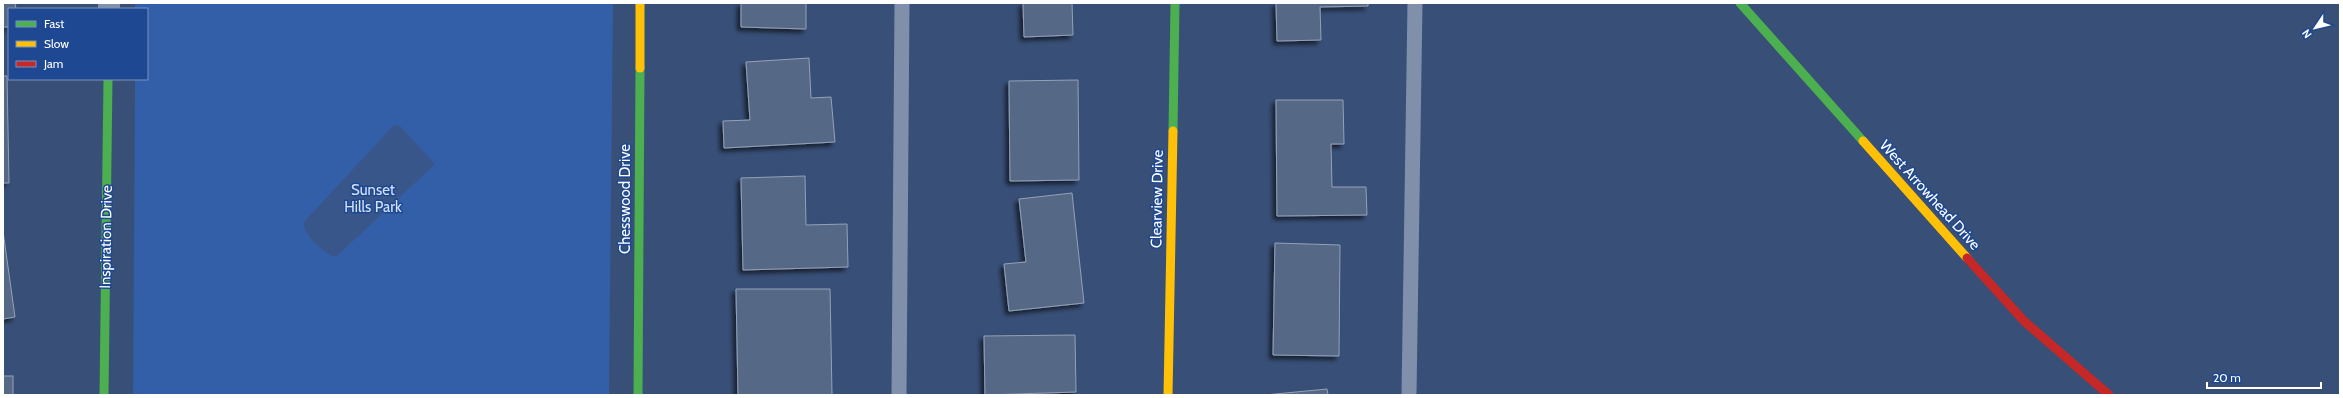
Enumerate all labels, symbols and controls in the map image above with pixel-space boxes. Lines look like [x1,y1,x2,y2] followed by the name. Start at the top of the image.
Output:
[8,8,148,80] legend
[2295,8,2335,48] north arrow
[44,16,64,31] text: Fast
[2299,27,2315,41] text: N
[44,36,69,51] text: Slow
[43,56,63,71] text: Jam
[1876,136,1984,254] street label: West Arrowhead Drive
[616,144,634,254] street label: Chesswood Drive
[1147,149,1167,248] street label: Clearview Drive
[344,181,402,216] park label: Sunset Hills Park
[96,185,116,289] street label: Inspiration Drive
[2207,364,2321,390] scale bar
[2213,370,2241,385] text: 20 m

